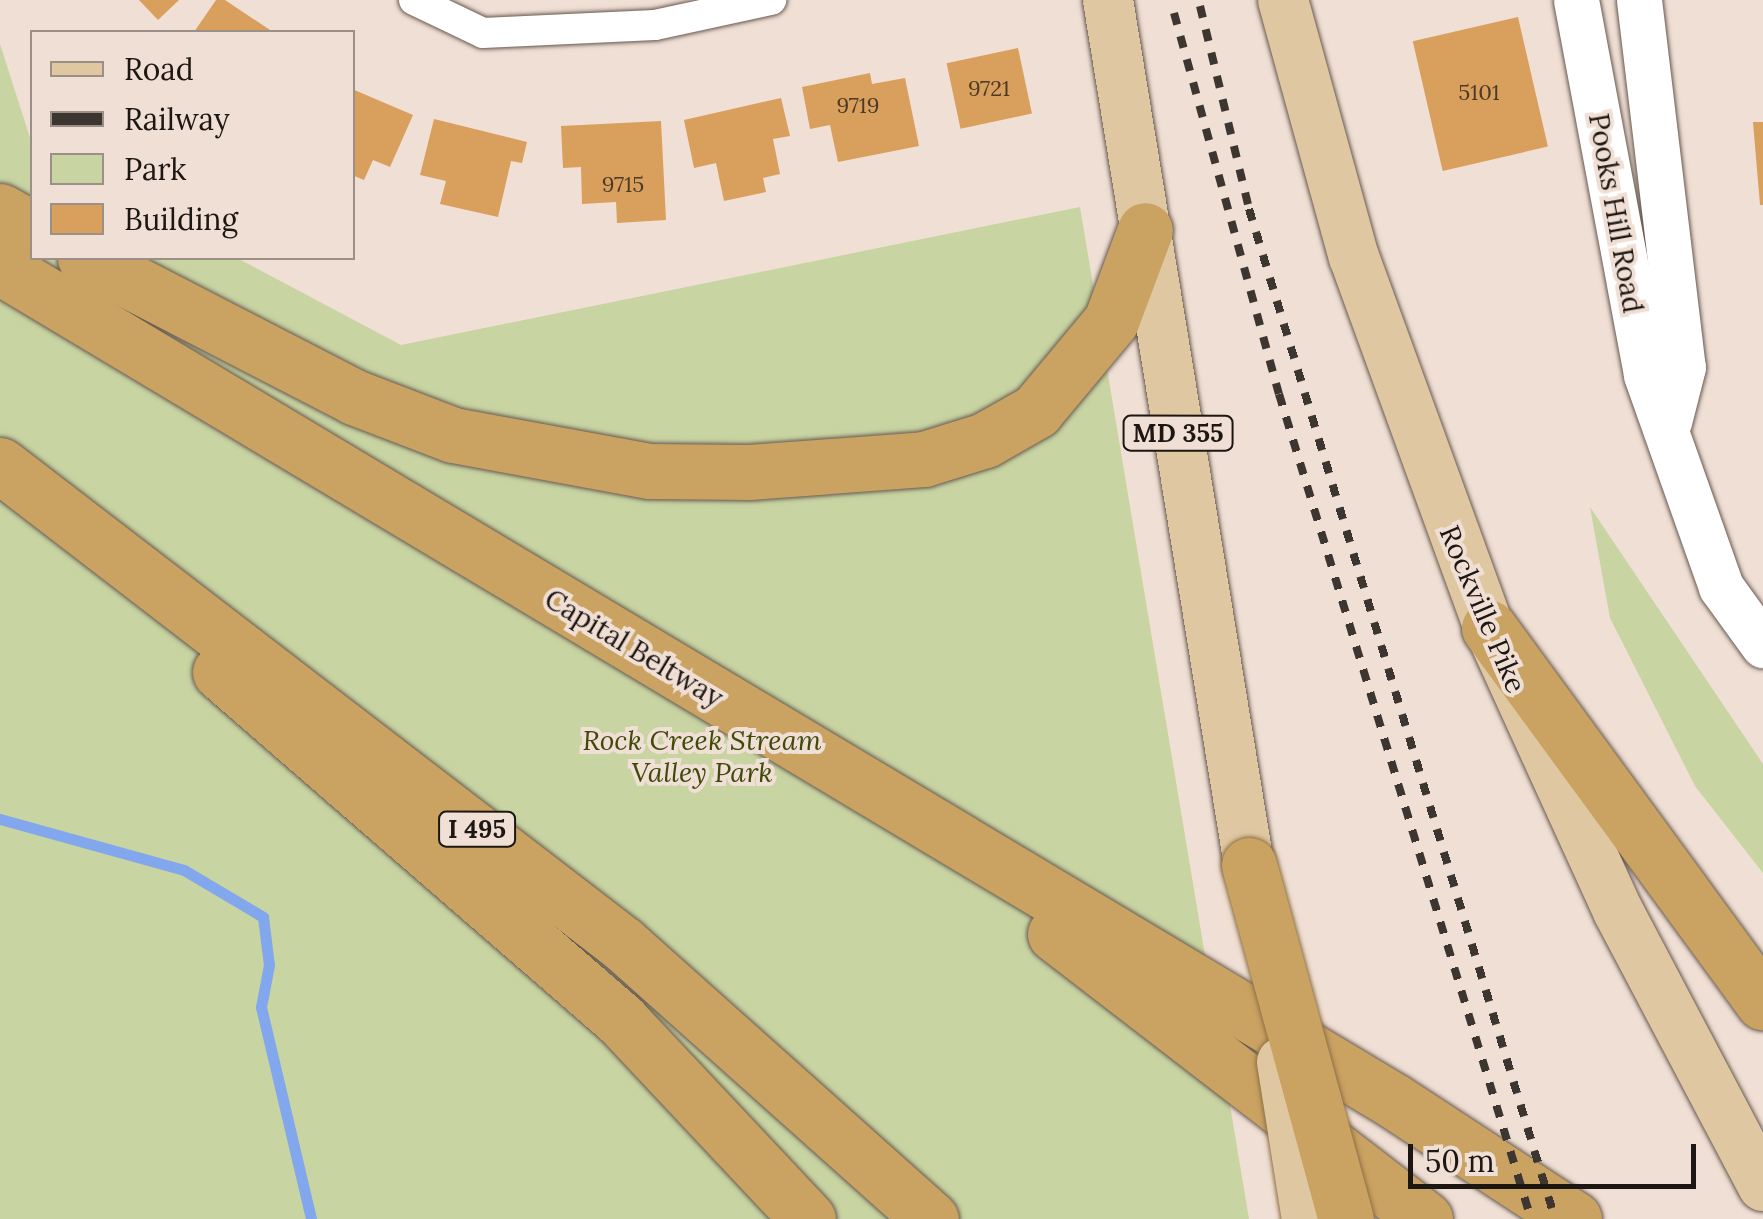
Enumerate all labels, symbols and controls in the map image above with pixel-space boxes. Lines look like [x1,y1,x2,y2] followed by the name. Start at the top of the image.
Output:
[30,30,355,260] legend
[124,50,194,88] text: Road
[968,76,1010,102] house number: 9721
[1458,80,1500,106] house number: 5101
[836,93,880,119] house number: 9719
[124,100,230,138] text: Railway
[1582,111,1650,315] street label: Pooks Hill Road
[124,150,186,188] text: Park
[602,172,644,198] house number: 9715
[124,200,238,238] text: Building
[1120,413,1236,453] road number: MD 355
[1433,520,1533,698] street label: Rockville Pike
[539,582,729,714] street label: Capital Beltway
[582,723,822,789] park label: Rock Creek Stream Valley Park
[437,809,517,849] road number: I 495
[1413,1124,1700,1186] scale bar
[1425,1142,1495,1180] text: 50 m

